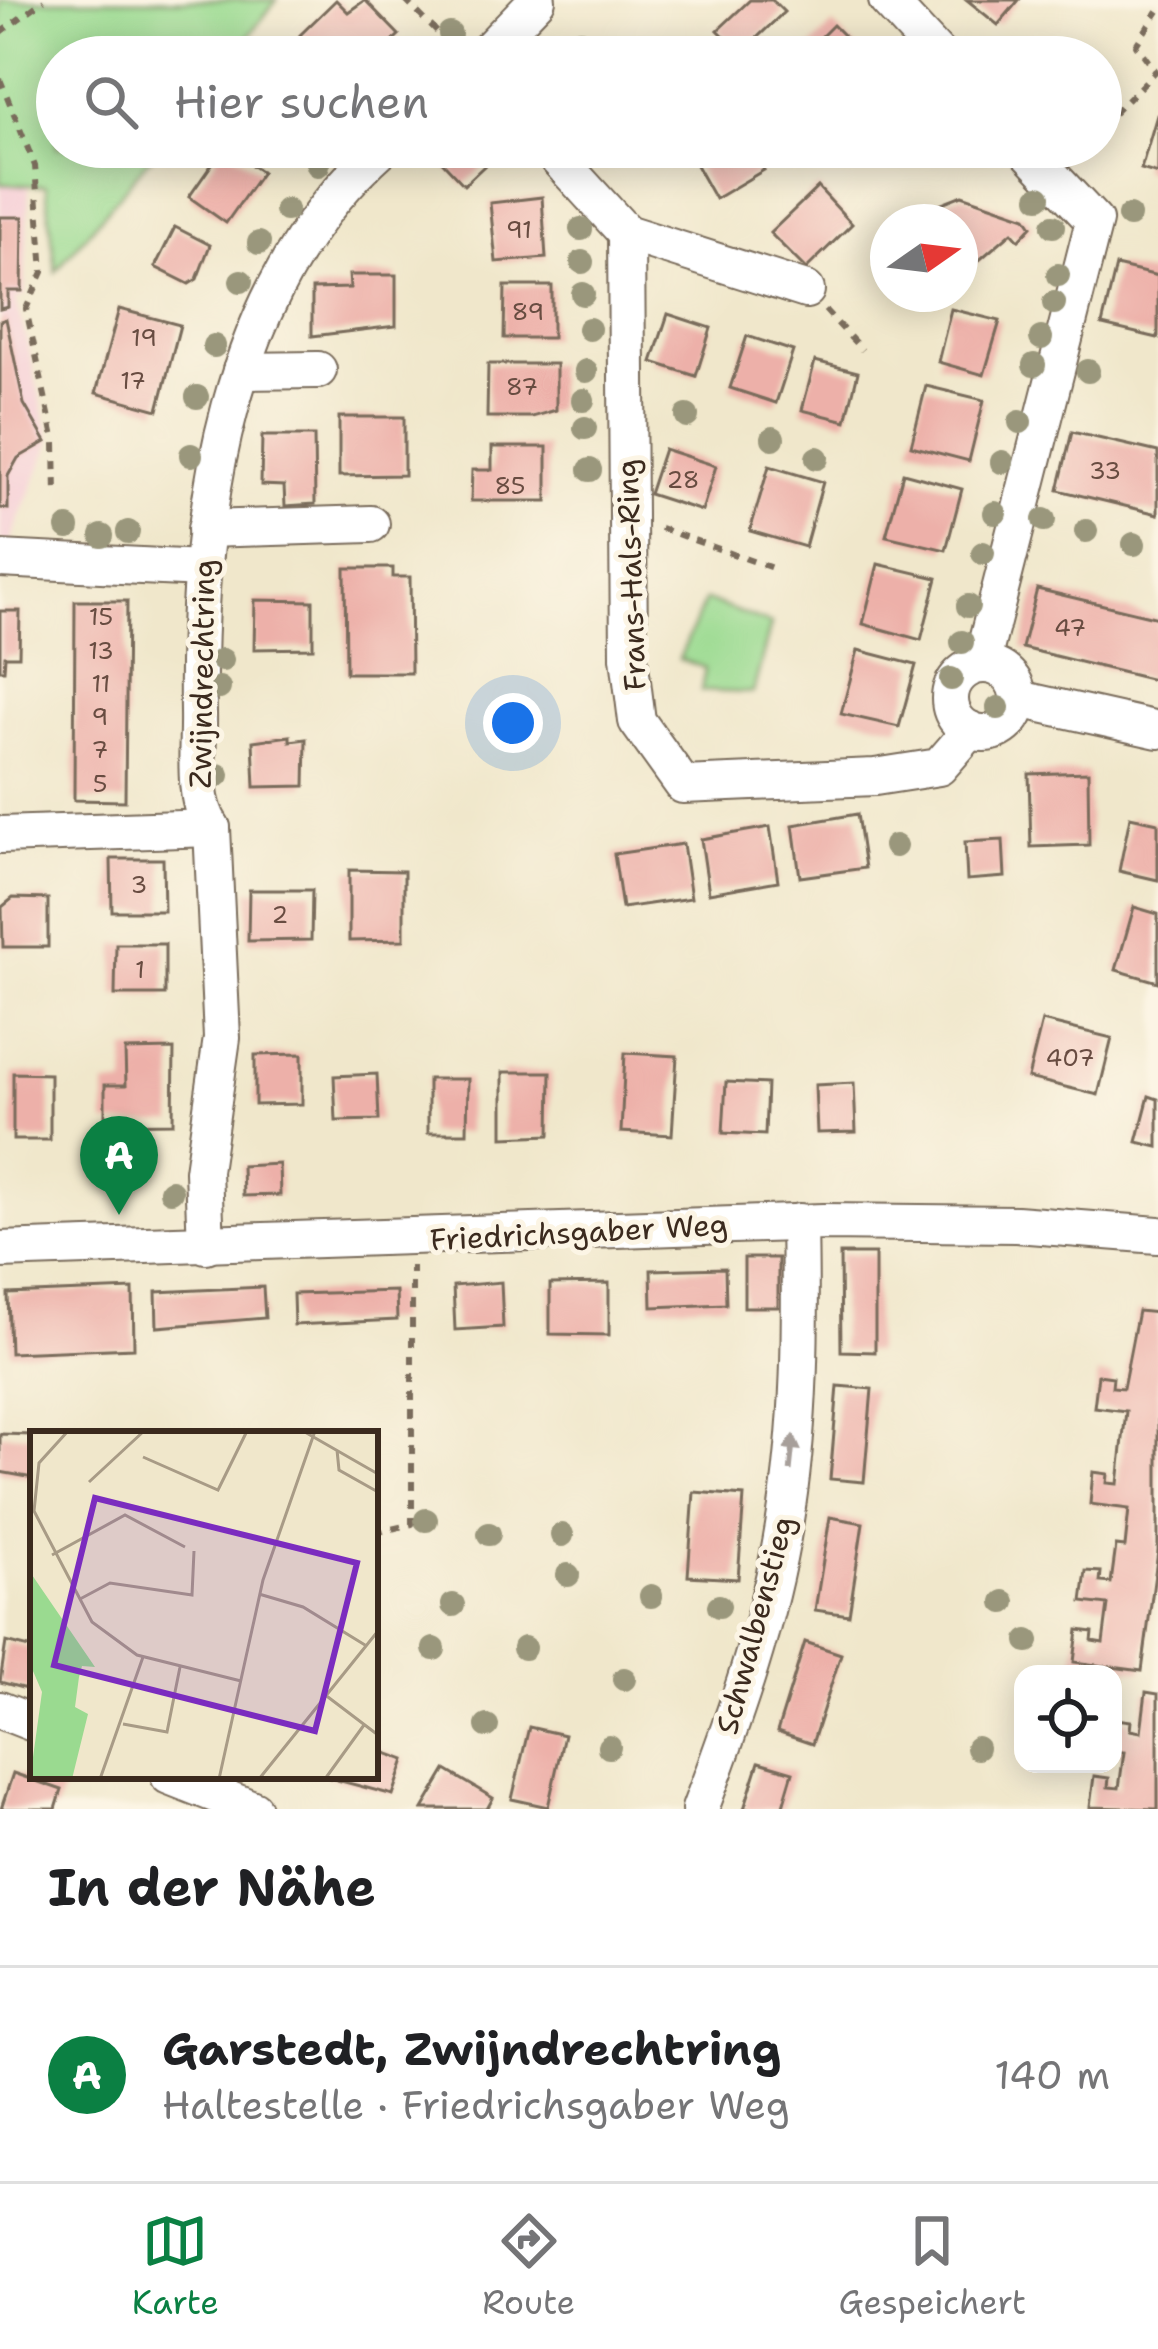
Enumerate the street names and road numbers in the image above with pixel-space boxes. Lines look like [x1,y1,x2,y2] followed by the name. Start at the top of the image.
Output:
[606,458,656,692] street label: Frans-Hals-Ring
[180,559,224,789] street label: Zwijndrechtring
[429,1204,729,1260] street label: Friedrichsgaber Weg
[706,1511,804,1739] street label: Schwalbenstieg

